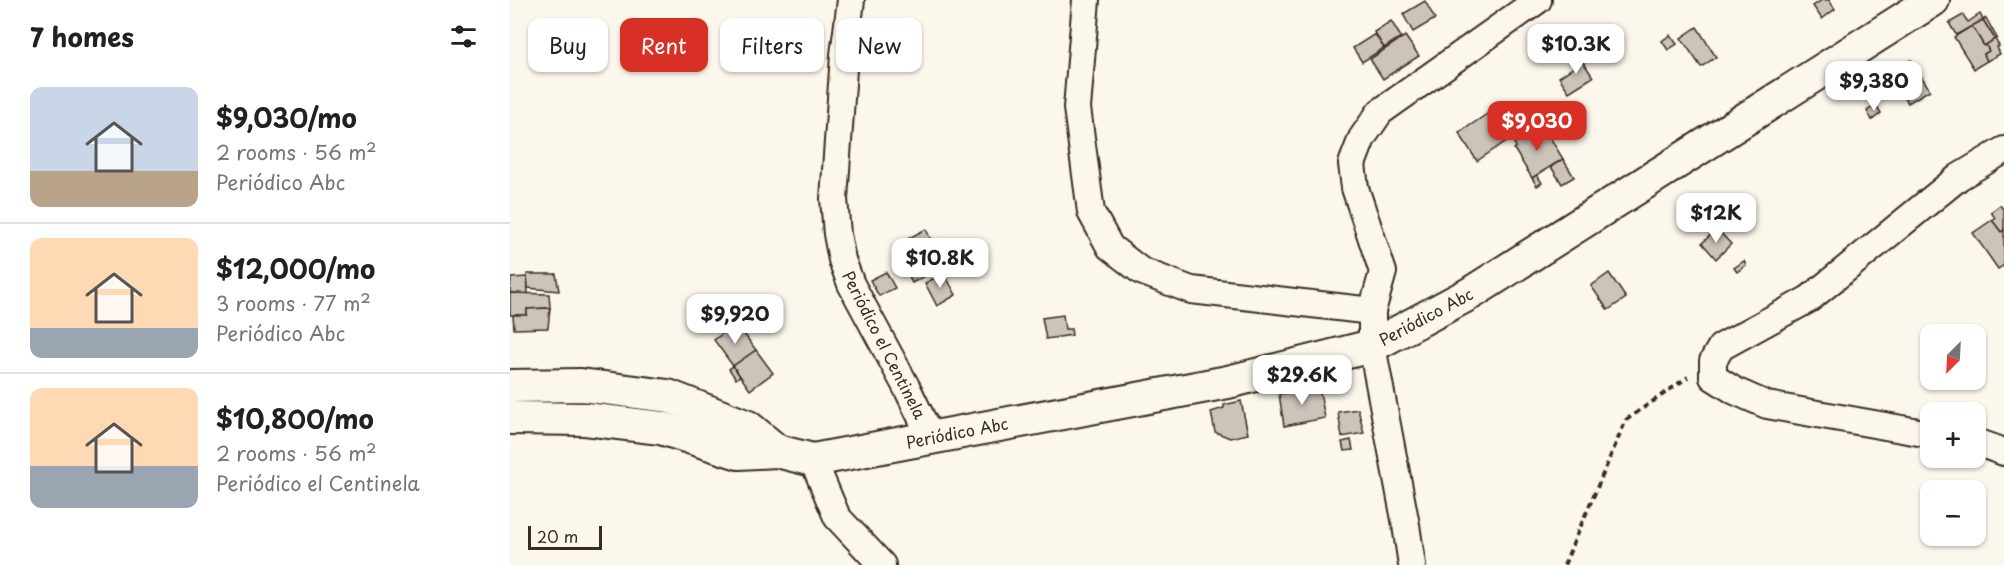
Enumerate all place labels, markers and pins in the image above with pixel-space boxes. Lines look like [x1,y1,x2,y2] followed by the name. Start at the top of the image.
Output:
[1527,24,1625,75] pin: $10.3K
[1825,61,1923,112] pin: $9,380
[1488,101,1586,152] pin: $9,030
[1680,193,1752,244] pin: $12K
[891,238,989,289] pin: $10.8K
[686,294,784,345] pin: $9,920
[1253,355,1351,406] pin: $29.6K

